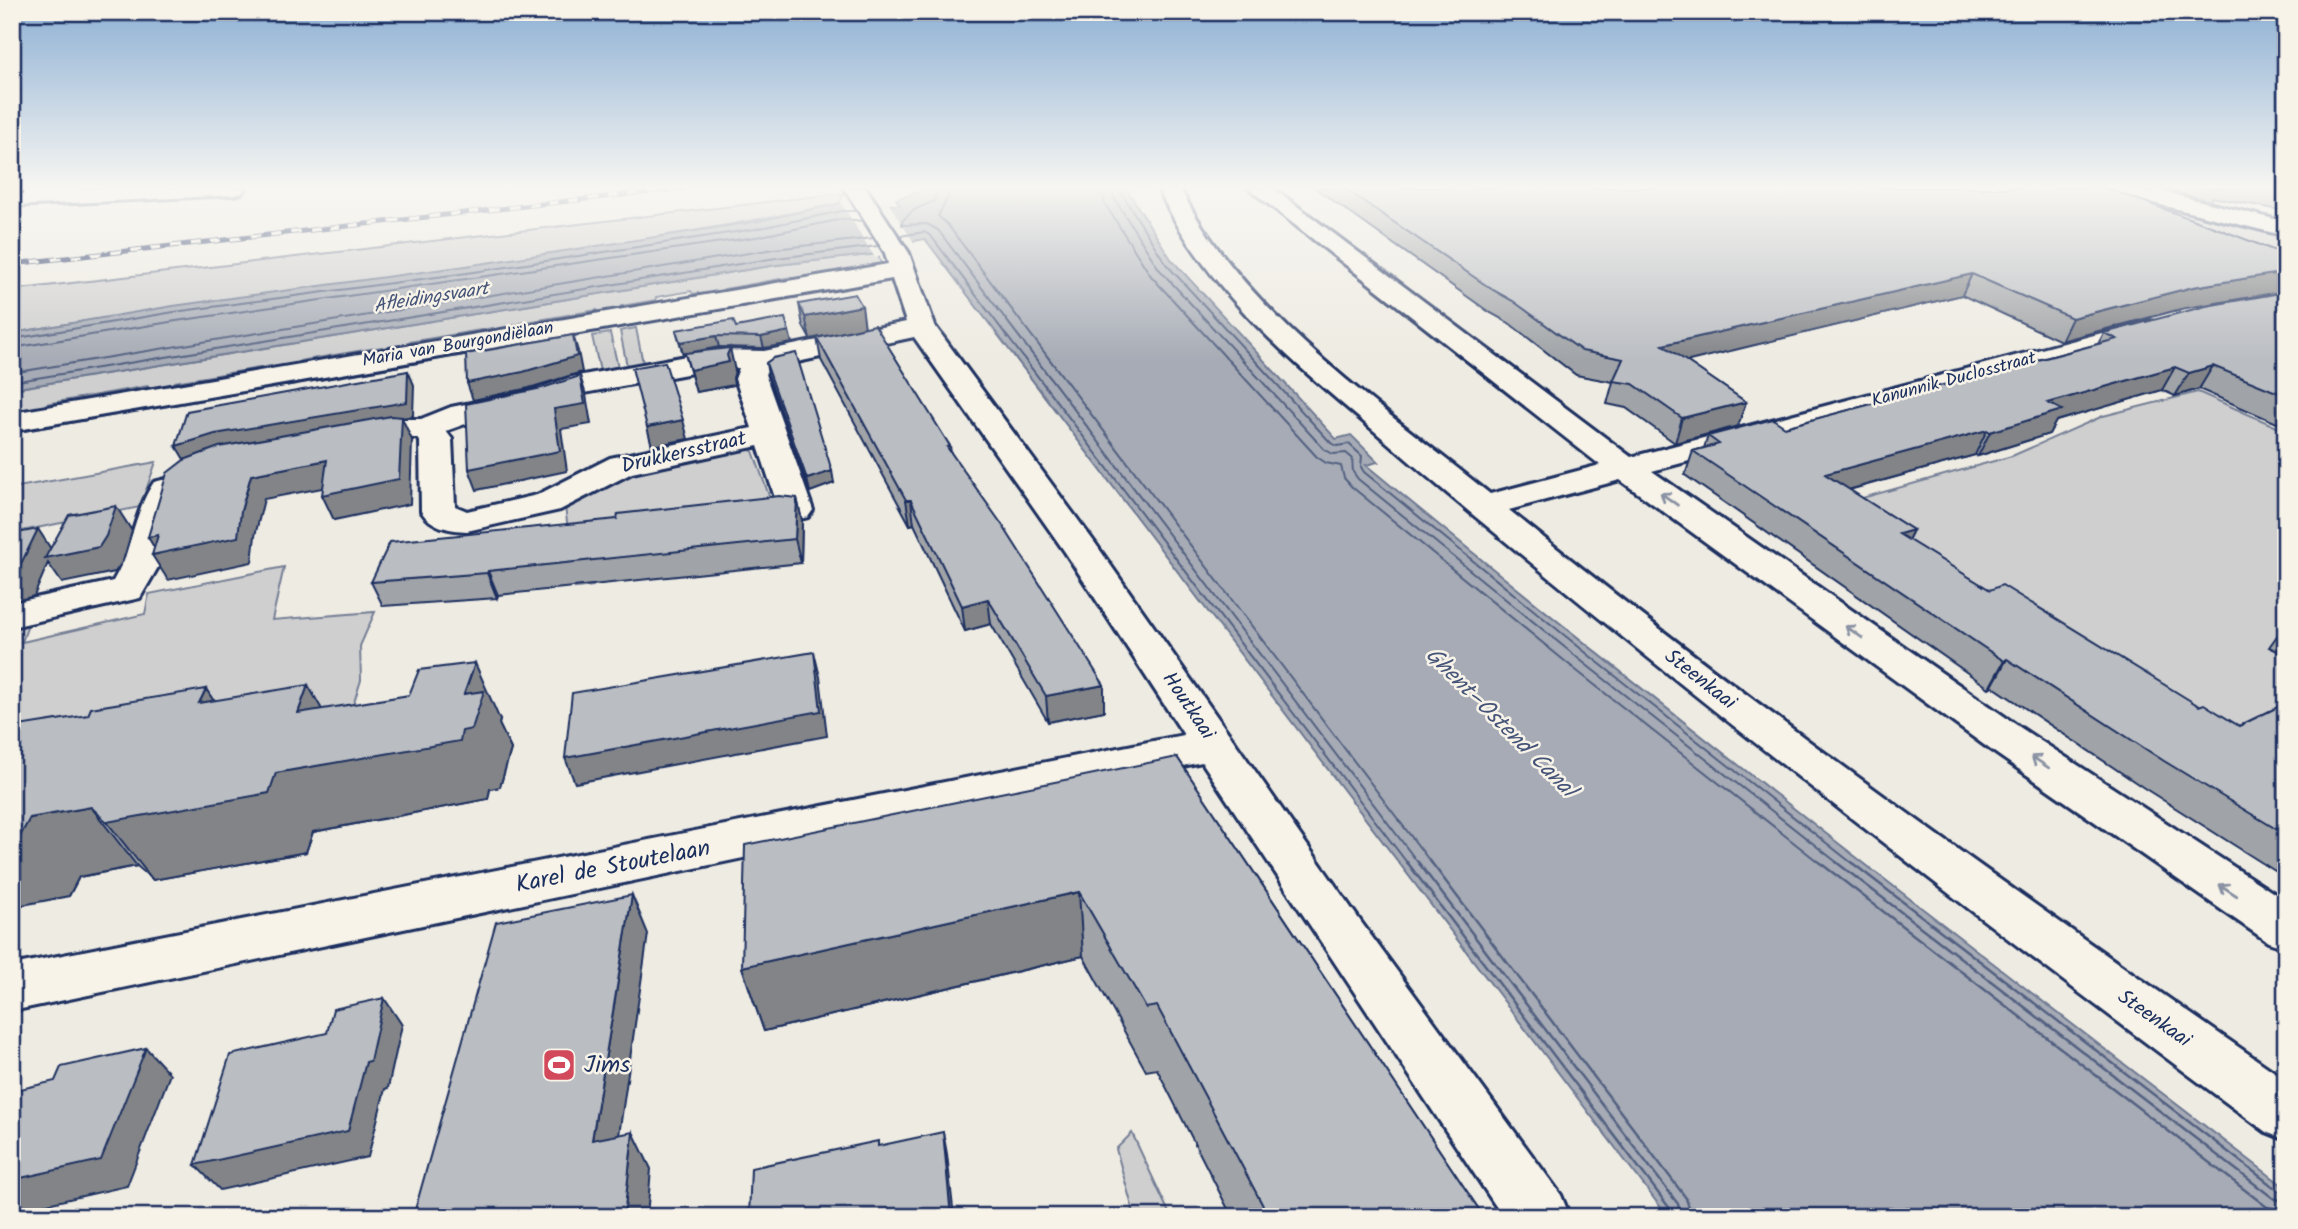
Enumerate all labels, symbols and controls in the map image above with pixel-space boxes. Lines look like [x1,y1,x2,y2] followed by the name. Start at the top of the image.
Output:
[372,274,493,322] water label: Afleidingsvaart
[360,314,556,376] street label: Maria van Bourgondiëlaan
[1868,344,2041,416] street label: Kanunnik Duclosstraat
[618,422,751,483] street label: Drukkersstraat
[1660,492,1679,506] one-way arrow
[1845,624,1864,639] one-way arrow
[1416,639,1587,810] water label: Ghent–Ostend Canal
[1657,641,1744,719] street label: Steenkaai
[1153,665,1224,748] street label: Houtkaai
[2031,755,2050,770] one-way arrow
[512,829,714,905] street label: Karel de Stoutelaan
[2219,883,2239,897] one-way arrow
[2110,981,2199,1057] street label: Steenkaai
[540,1046,578,1084] sports icon: Jims
[584,1046,630,1085] place label: Jims

